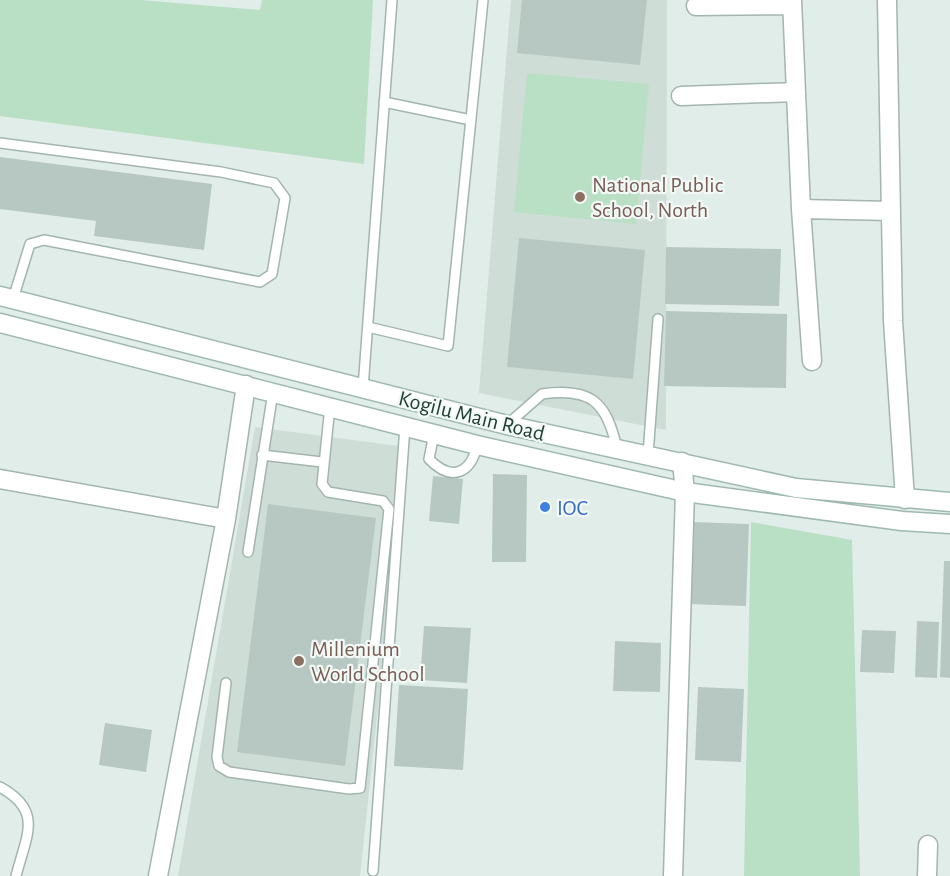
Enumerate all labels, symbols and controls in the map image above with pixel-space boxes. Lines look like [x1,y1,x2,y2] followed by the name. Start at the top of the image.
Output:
[592,174,724,221] place label: National Public School, North
[573,190,587,204] marker: National Public School, North
[396,387,547,445] street label: Kogilu Main Road
[557,497,588,519] place label: IOC
[538,500,552,514] marker: IOC
[311,638,425,685] place label: Millenium World School
[292,654,306,668] marker: Millenium World School

